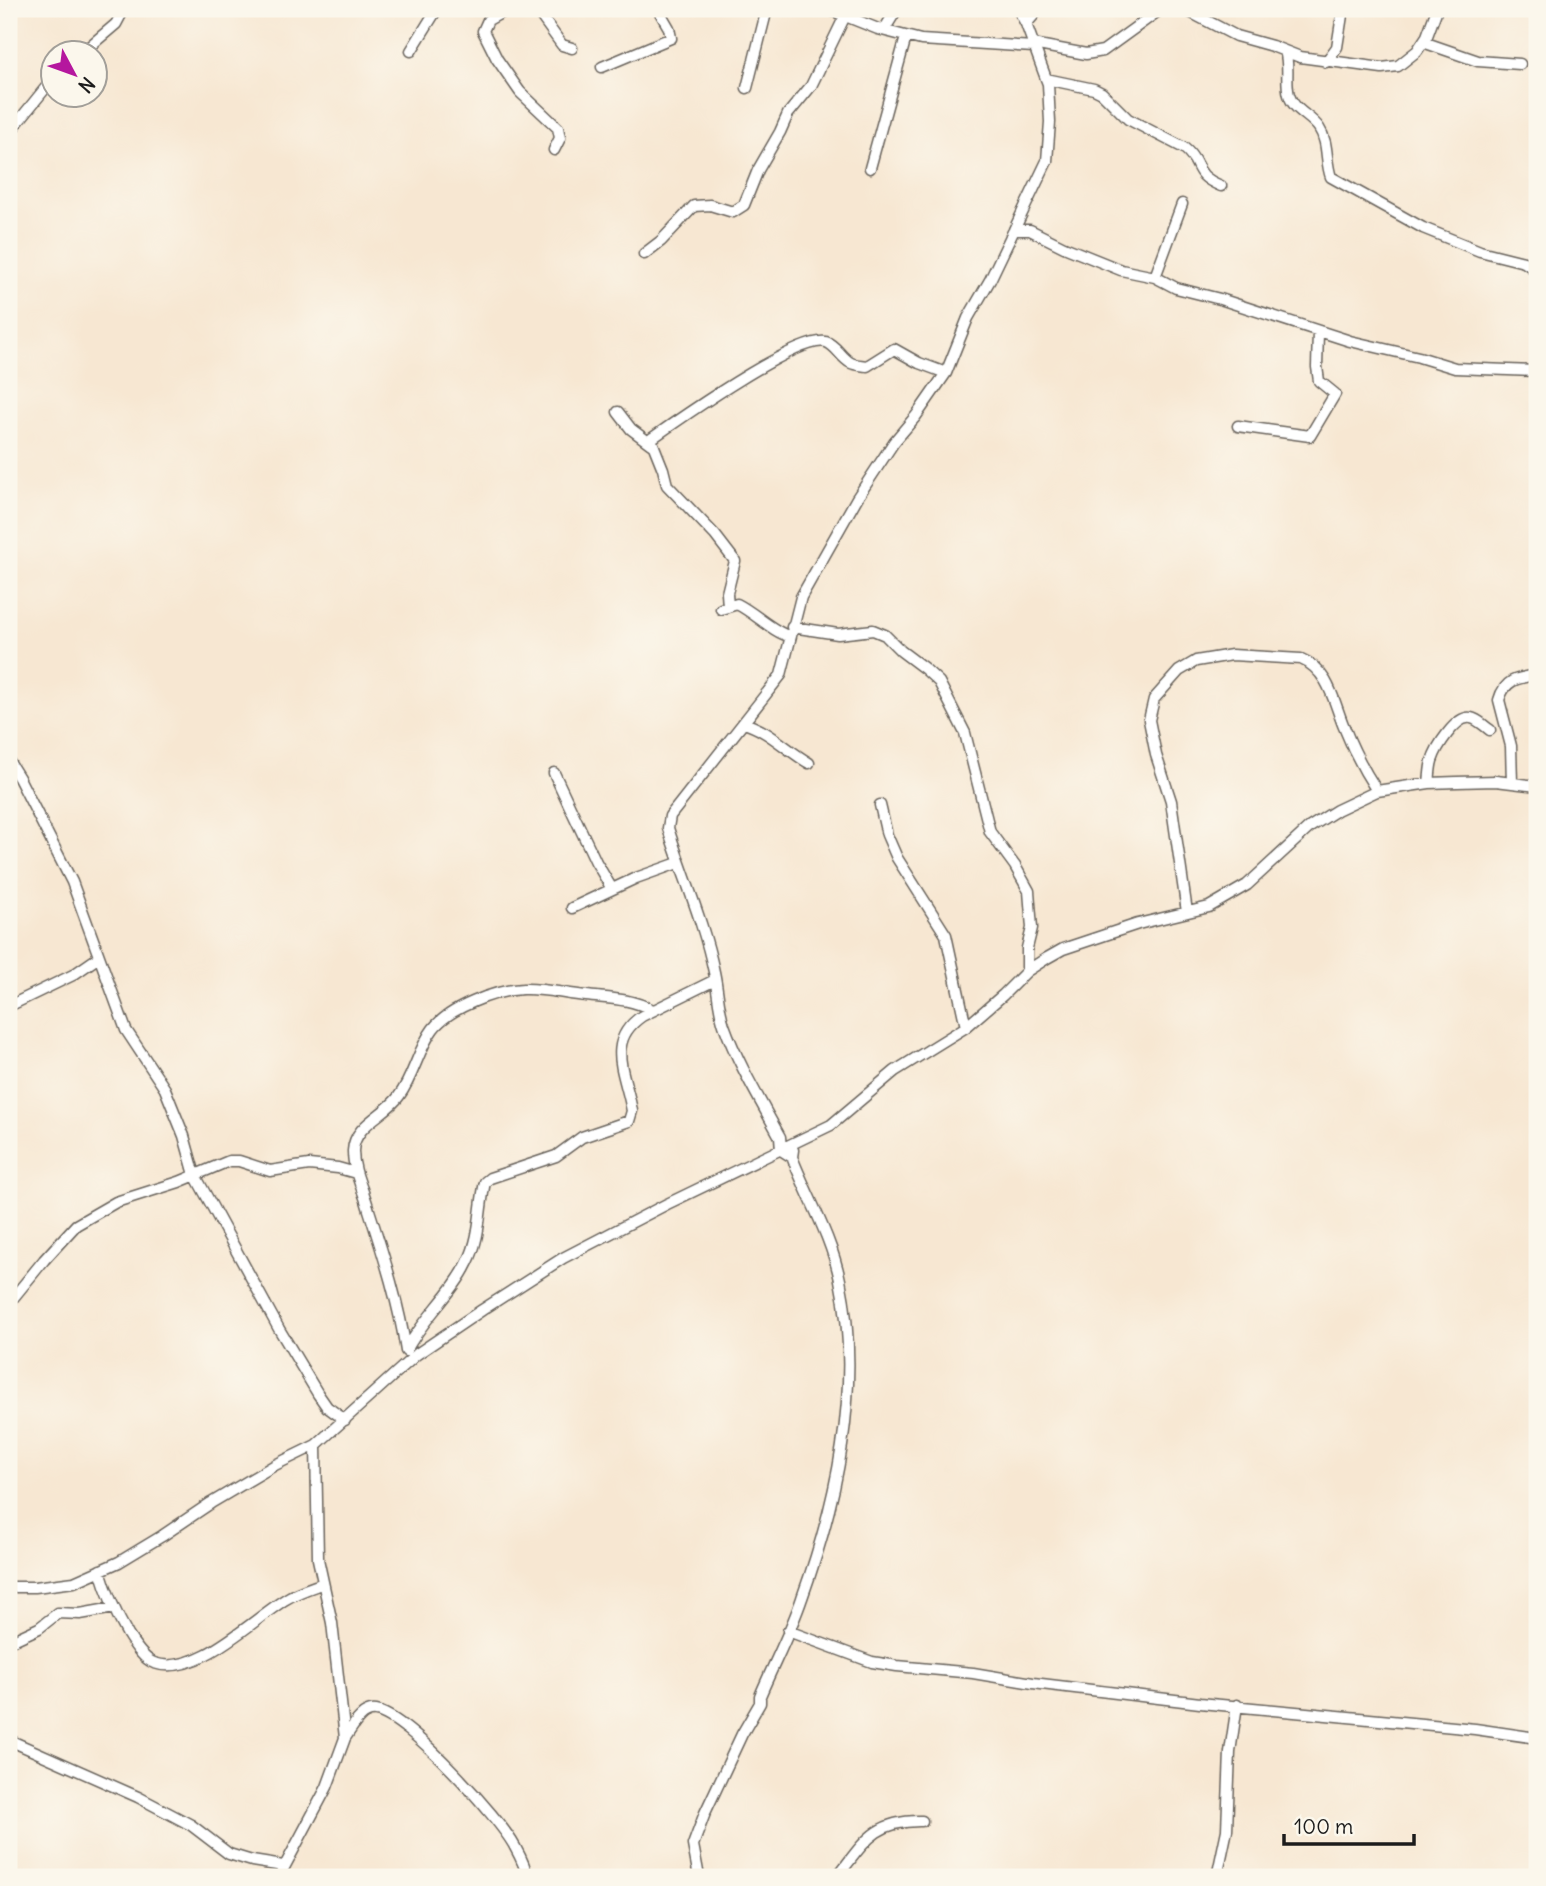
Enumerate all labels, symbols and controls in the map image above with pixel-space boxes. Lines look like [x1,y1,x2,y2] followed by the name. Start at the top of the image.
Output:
[38,38,108,108] north arrow
[73,72,100,98] text: N
[1284,1802,1413,1846] scale bar
[1294,1813,1353,1840] text: 100 m

